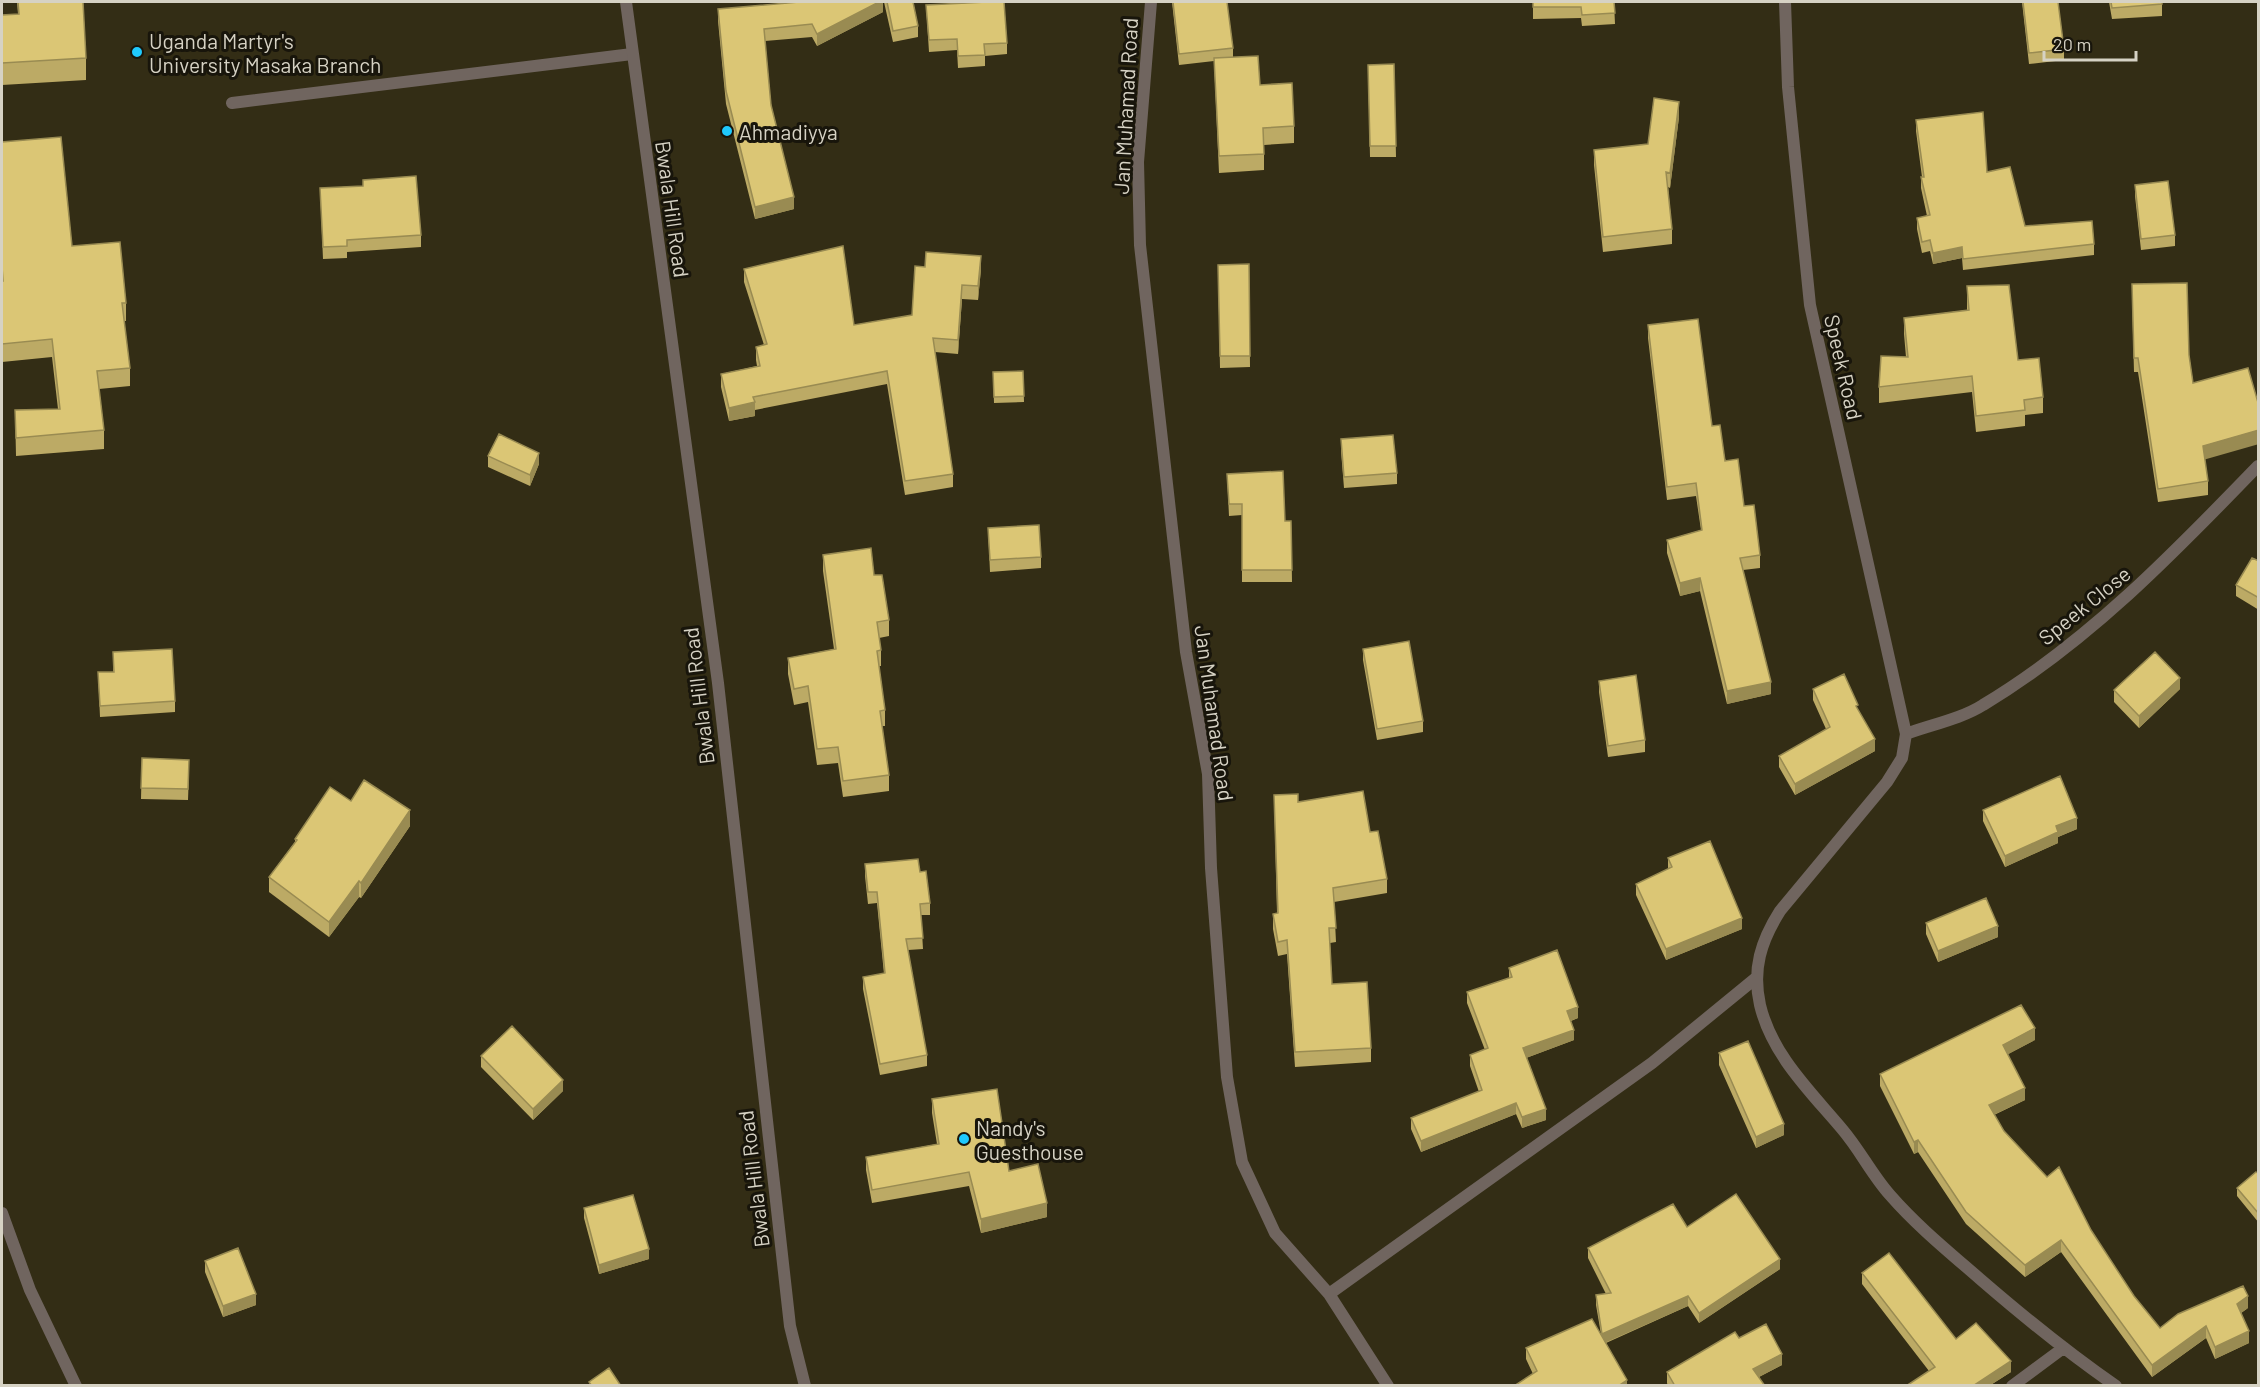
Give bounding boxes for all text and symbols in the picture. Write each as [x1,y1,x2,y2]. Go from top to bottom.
street label: Jan Muhamad Road [1108,17,1142,195]
scale bar [2044,24,2136,62]
place label: Uganda Martyr's University Masaka Branch [149,28,381,77]
text: 20 m [2053,33,2091,55]
marker: Uganda Martyr's University Masaka Branch [130,45,144,59]
place label: Ahmadiyya [739,119,838,144]
marker: Ahmadiyya [720,124,734,138]
street label: Bwala Hill Road [651,139,695,279]
street label: Speek Road [1820,312,1868,422]
street label: Speek Close [2033,560,2135,650]
street label: Jan Muhamad Road [1190,624,1240,802]
street label: Bwala Hill Road [677,626,719,766]
street label: Bwala Hill Road [732,1109,774,1249]
place label: Nandy's Guesthouse [976,1115,1084,1164]
marker: Nandy's Guesthouse [957,1132,971,1146]

